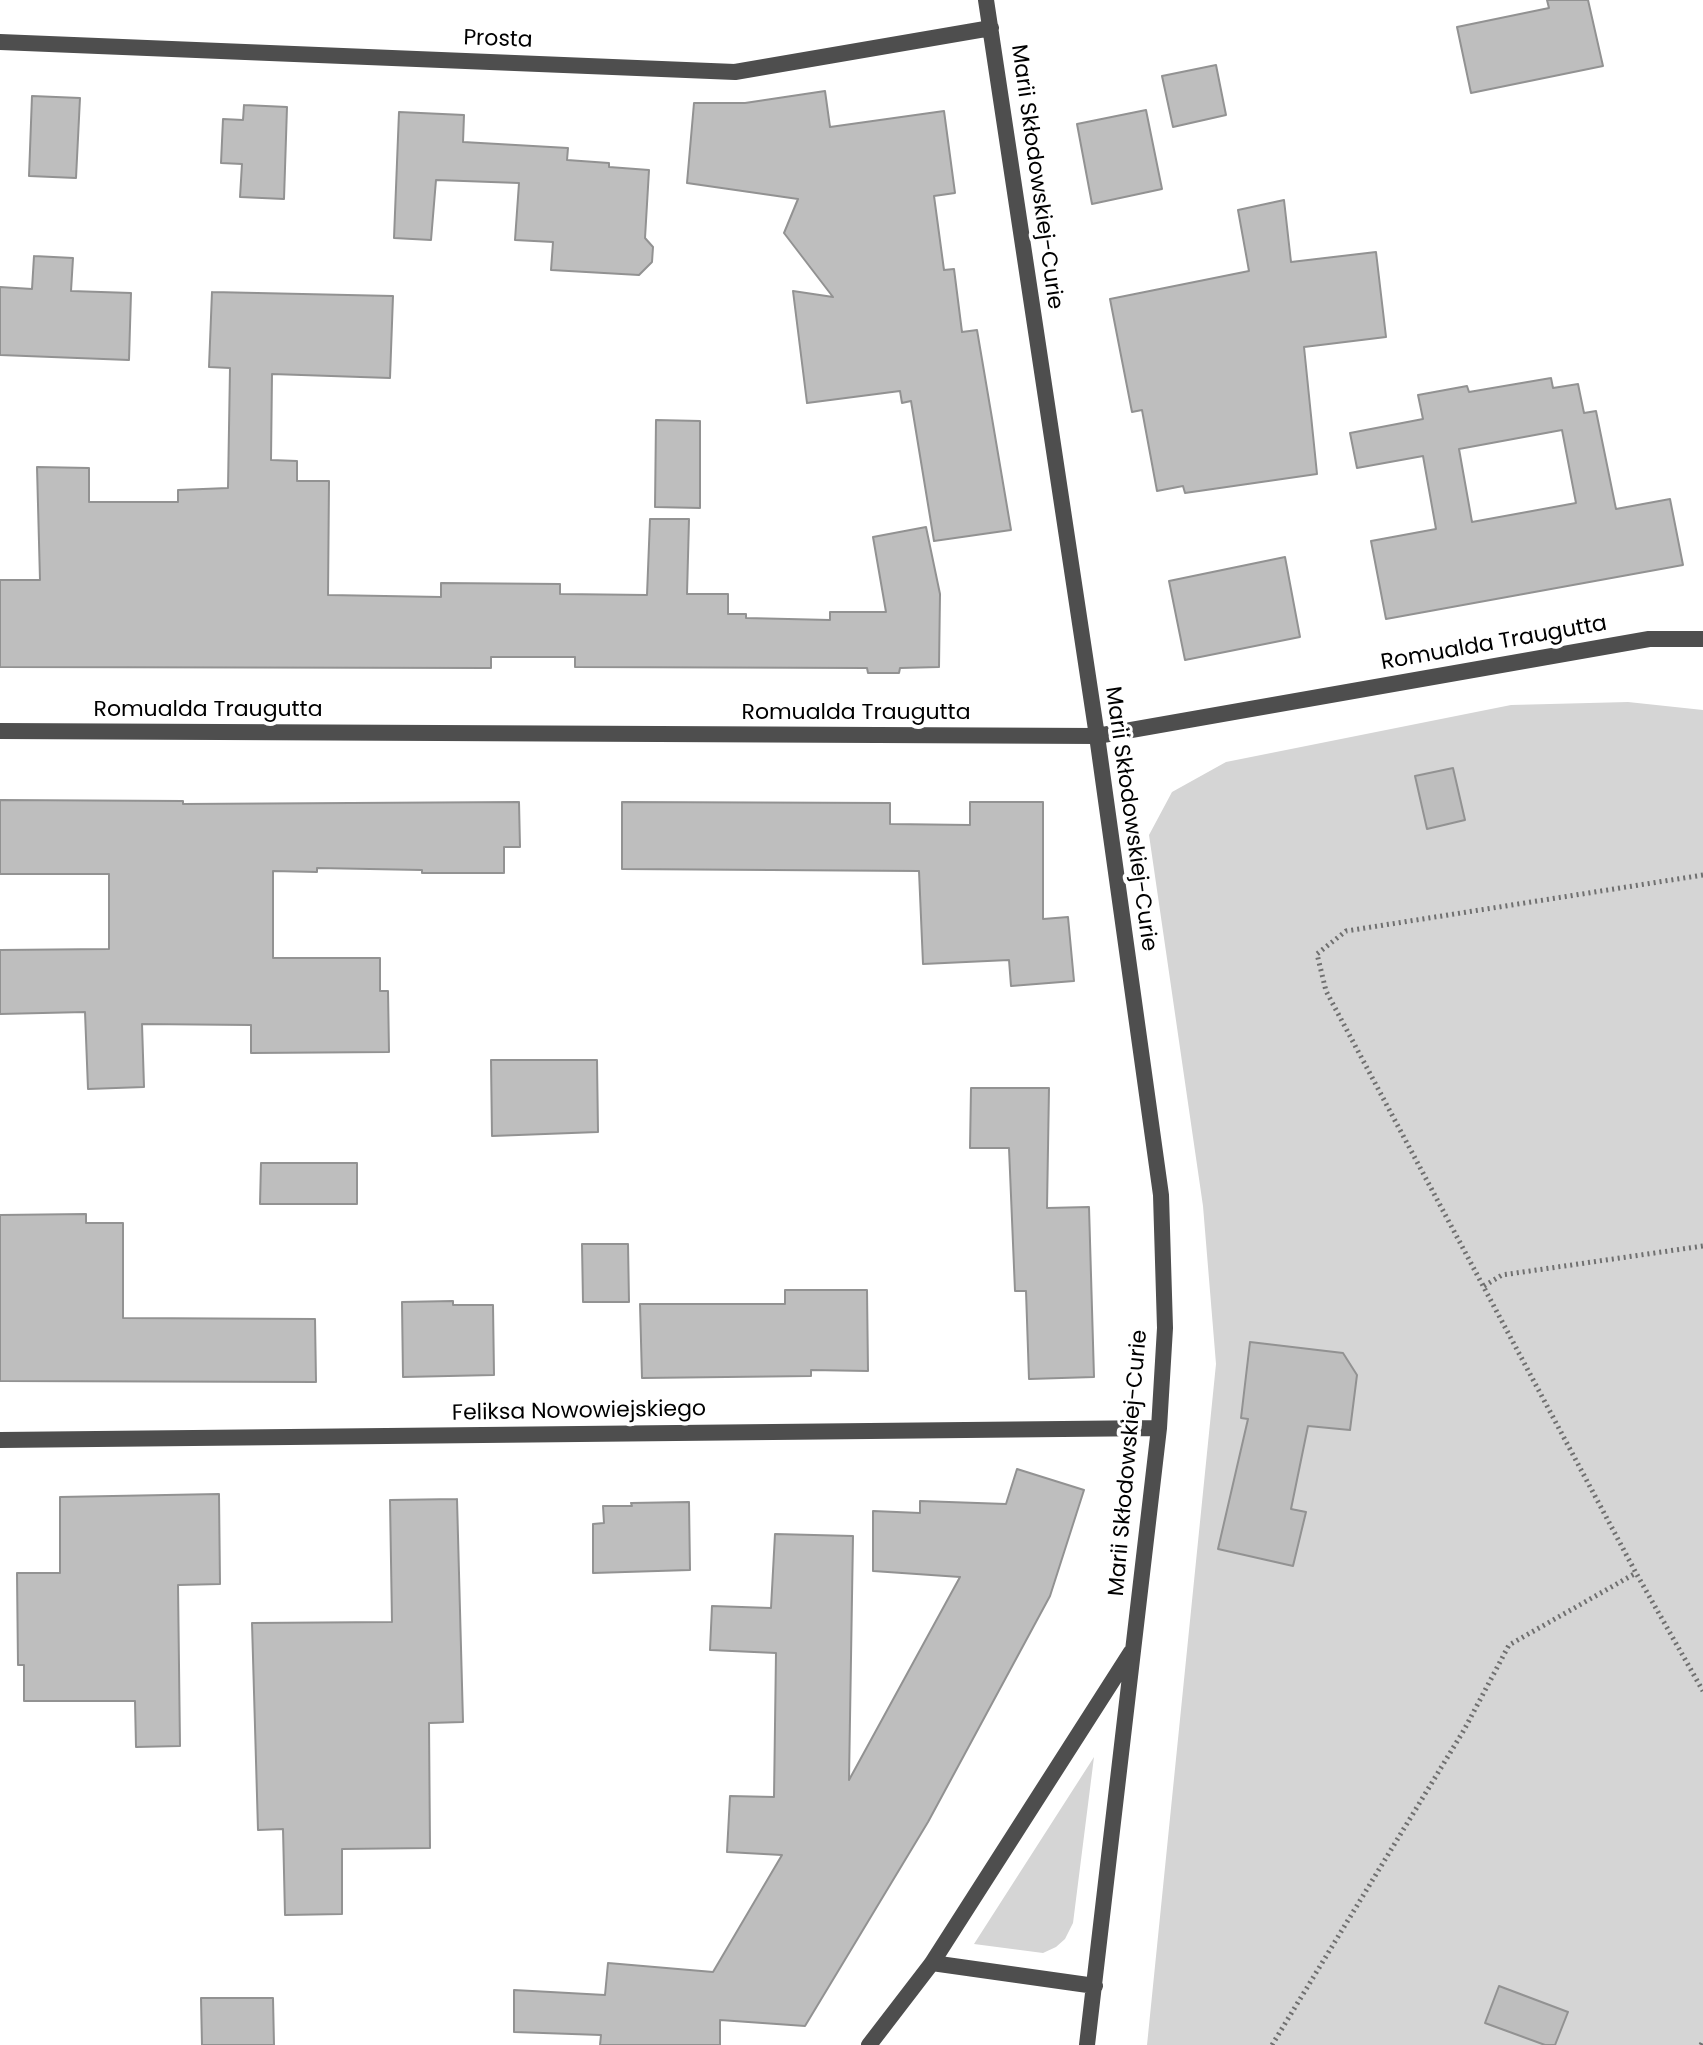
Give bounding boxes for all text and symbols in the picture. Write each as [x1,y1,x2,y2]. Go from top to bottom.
street label: Prosta [463,26,533,54]
street label: Marii Skłodowskiej-Curie [1004,43,1068,311]
street label: Romualda Traugutta [1379,611,1609,677]
street label: Marii Skłodowskiej-Curie [1098,685,1162,953]
street label: Romualda Traugutta [94,697,322,723]
street label: Romualda Traugutta [742,700,970,726]
street label: Marii Skłodowskiej-Curie [1104,1329,1154,1597]
street label: Feliksa Nowowiejskiego [452,1397,706,1427]

